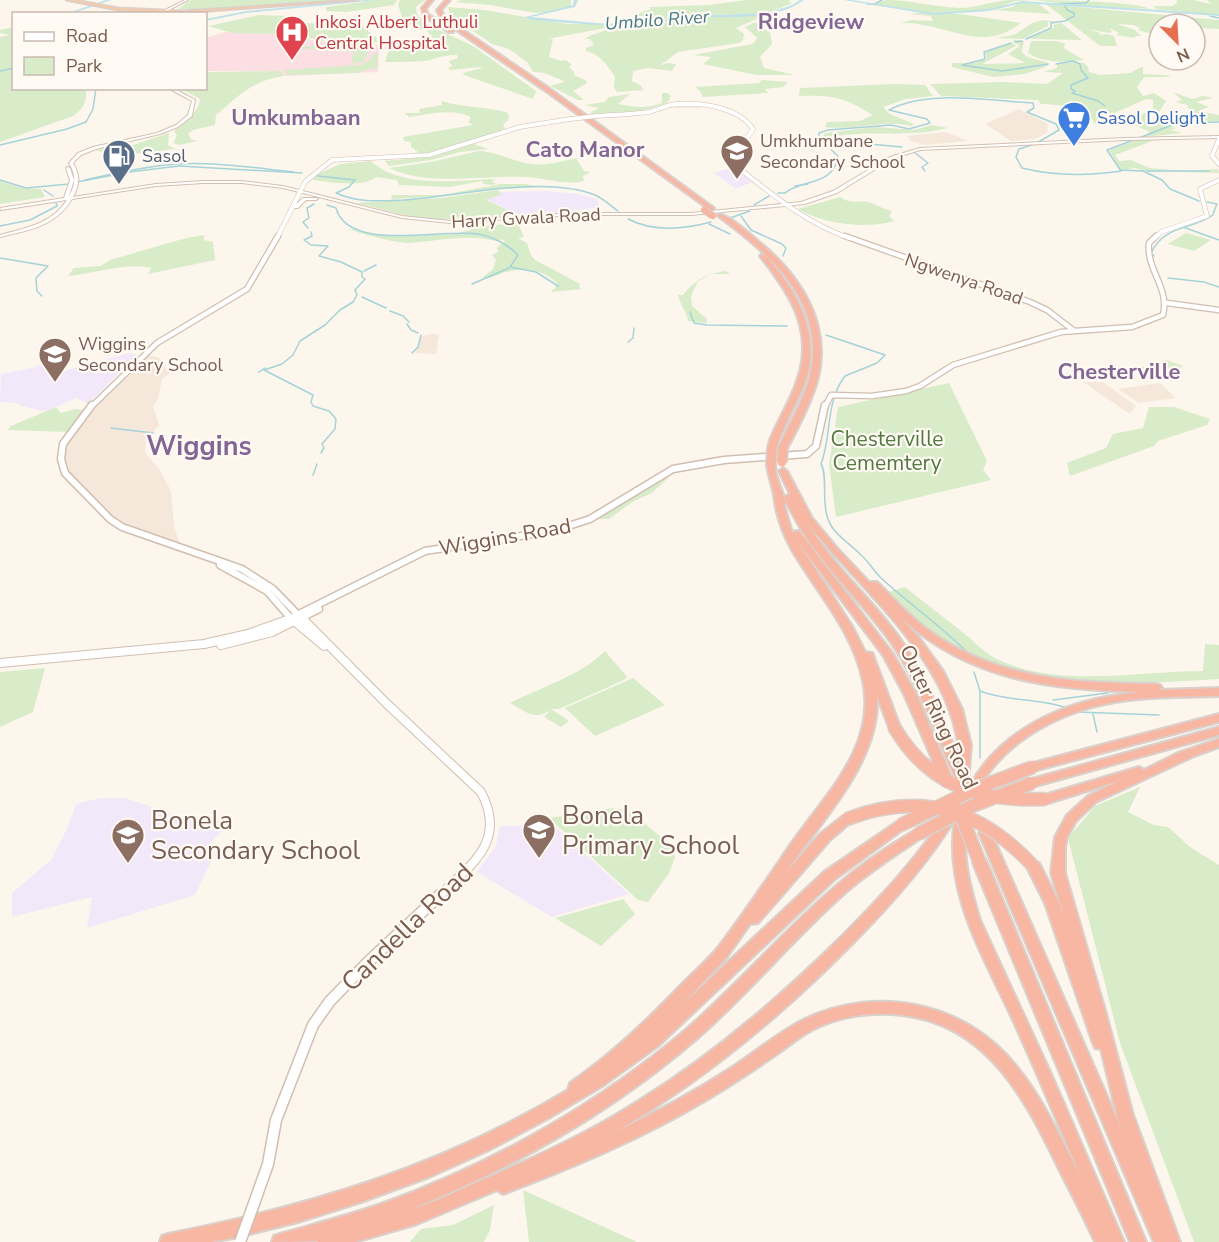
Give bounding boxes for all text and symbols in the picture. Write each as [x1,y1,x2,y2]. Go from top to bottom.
water label: Umbilo River [604,4,710,36]
district label: Ridgeview [758,7,865,37]
place label: Inkosi Albert Luthuli Central Hospital [315,10,478,55]
legend [12,12,207,90]
north arrow [1147,12,1207,72]
hospital icon: Inkosi Albert Luthuli Central Hospital [274,14,310,61]
text: Road [66,24,108,48]
text: N [1173,42,1193,67]
text: Park [66,54,103,78]
supermarket icon: Sasol Delight [1056,100,1092,147]
district label: Umkumbaan [231,103,361,133]
place label: Sasol Delight [1097,106,1206,130]
place label: Umkhumbane Secondary School [760,129,906,174]
school or university icon: Umkhumbane Secondary School [719,133,755,180]
district label: Cato Manor [526,135,645,165]
fuel station icon: Sasol [101,138,137,185]
place label: Sasol [142,144,187,168]
street label: Harry Gwala Road [451,202,601,234]
street label: Ngwenya Road [902,248,1026,310]
place label: Wiggins Secondary School [78,332,224,377]
school or university icon: Wiggins Secondary School [37,336,73,383]
district label: Chesterville [1058,357,1181,387]
park label: Chesterville Cememtery [831,425,943,477]
district label: Wiggins [146,428,252,465]
street label: Wiggins Road [437,512,573,562]
street label: Outer Ring Road [893,640,985,794]
place label: Bonela Primary School [562,798,739,863]
place label: Bonela Secondary School [151,803,361,868]
school or university icon: Bonela Primary School [521,812,557,859]
school or university icon: Bonela Secondary School [110,817,146,864]
street label: Candella Road [334,855,481,999]

